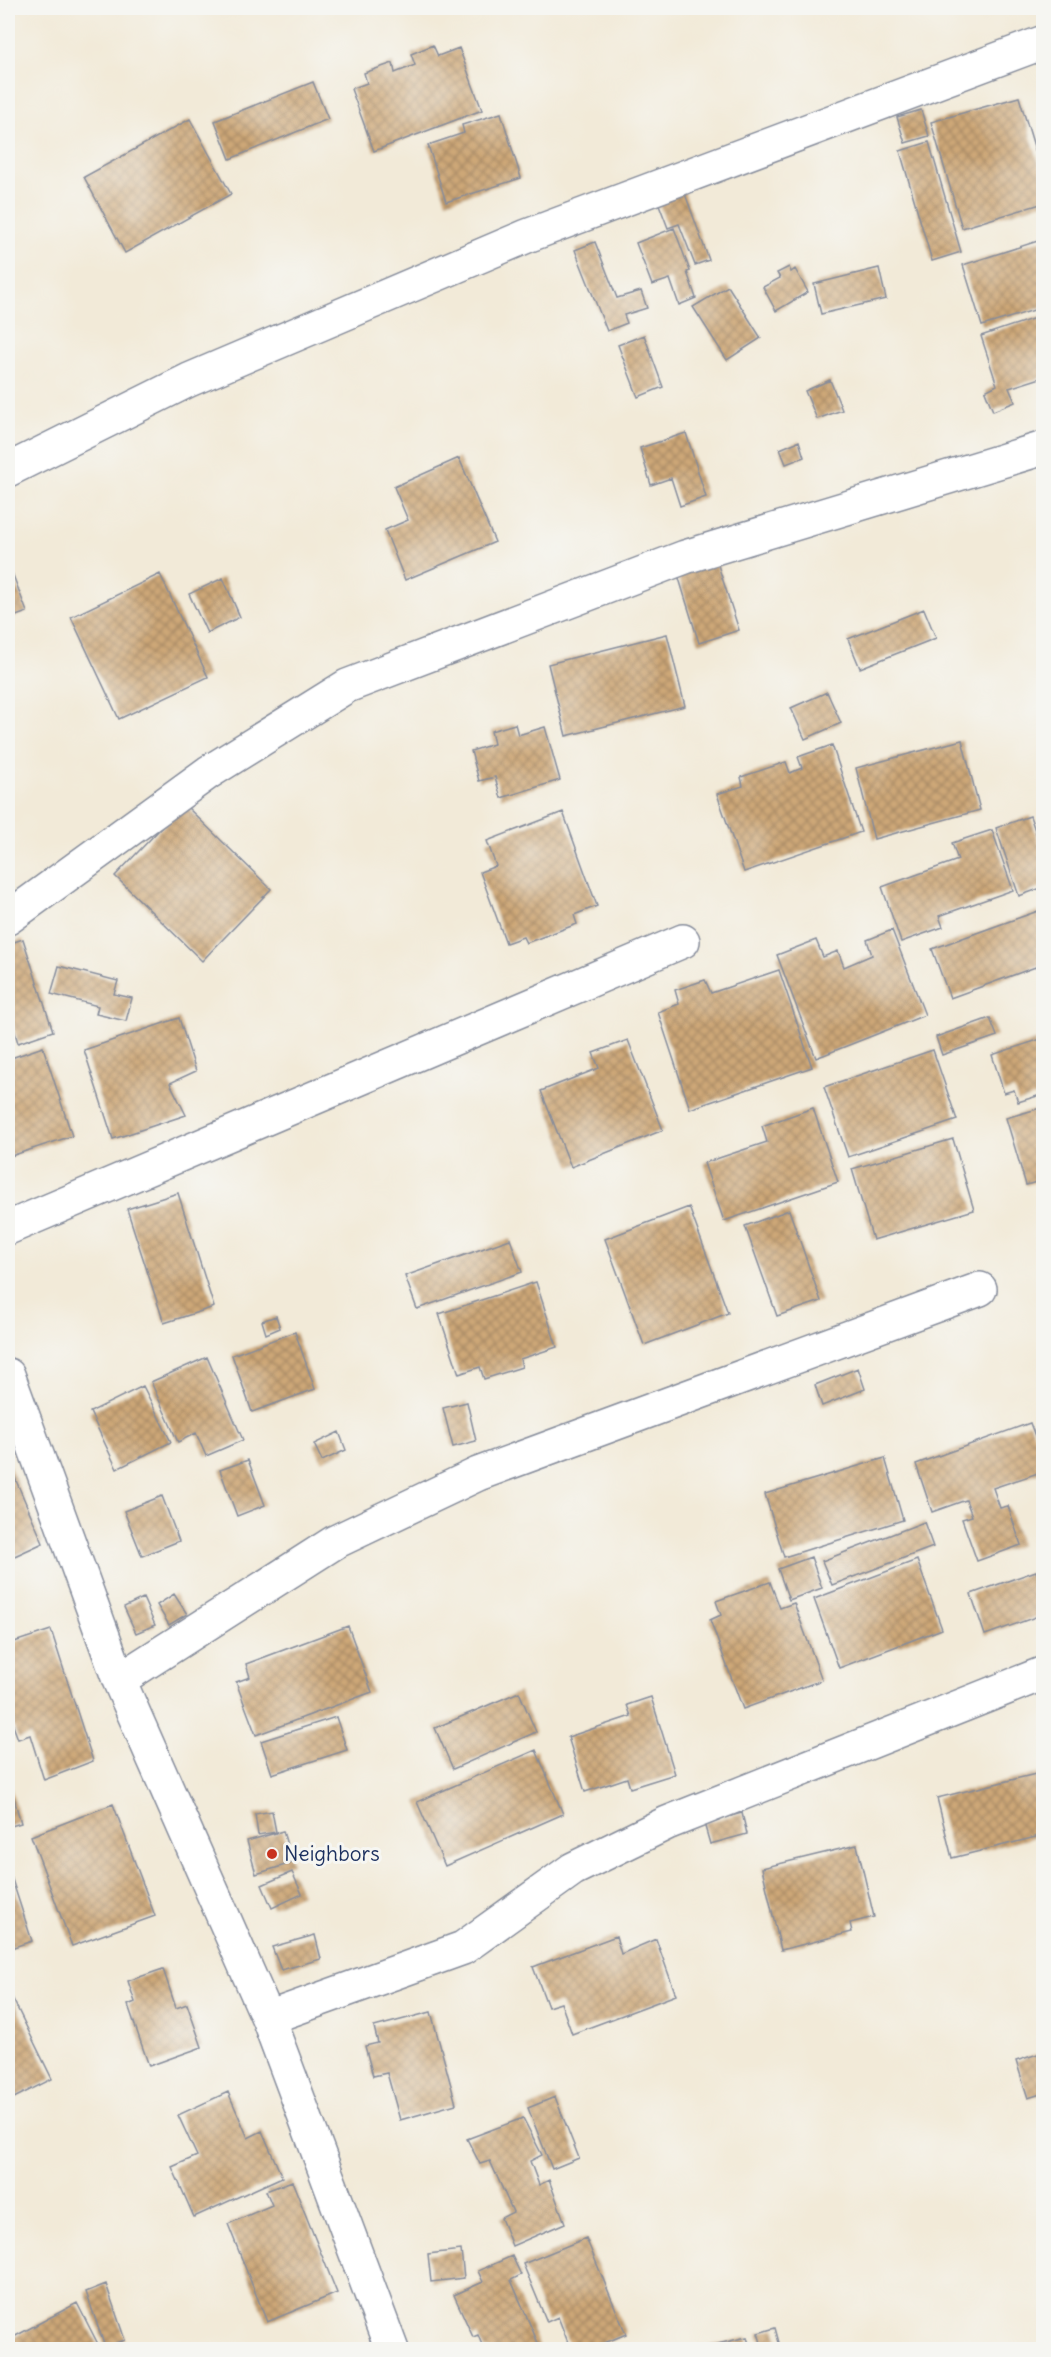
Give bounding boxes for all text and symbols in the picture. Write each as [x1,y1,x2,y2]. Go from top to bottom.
place label: Neighbors [284,1840,380,1867]
marker: Neighbors [265,1847,279,1861]

